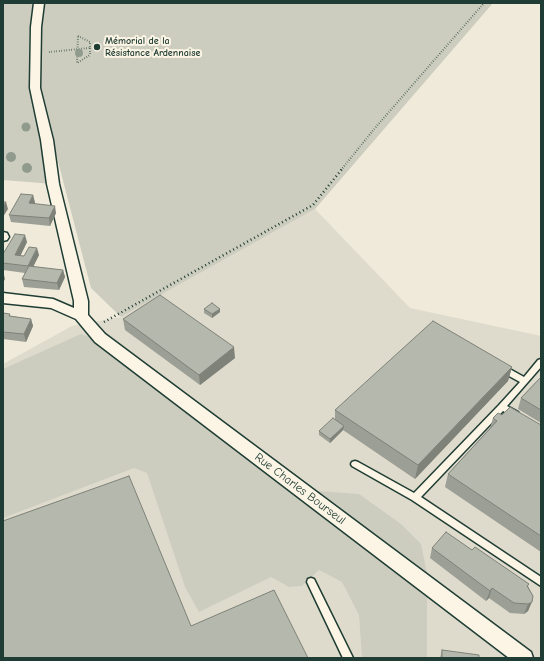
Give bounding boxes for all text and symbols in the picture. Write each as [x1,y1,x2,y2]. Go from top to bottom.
place label: Mémorial de la Résistance Ardennaise [105,35,200,58]
marker: Mémorial de la Résistance Ardennaise [92,42,102,52]
street label: Rue Charles Bourseul [252,450,348,528]

